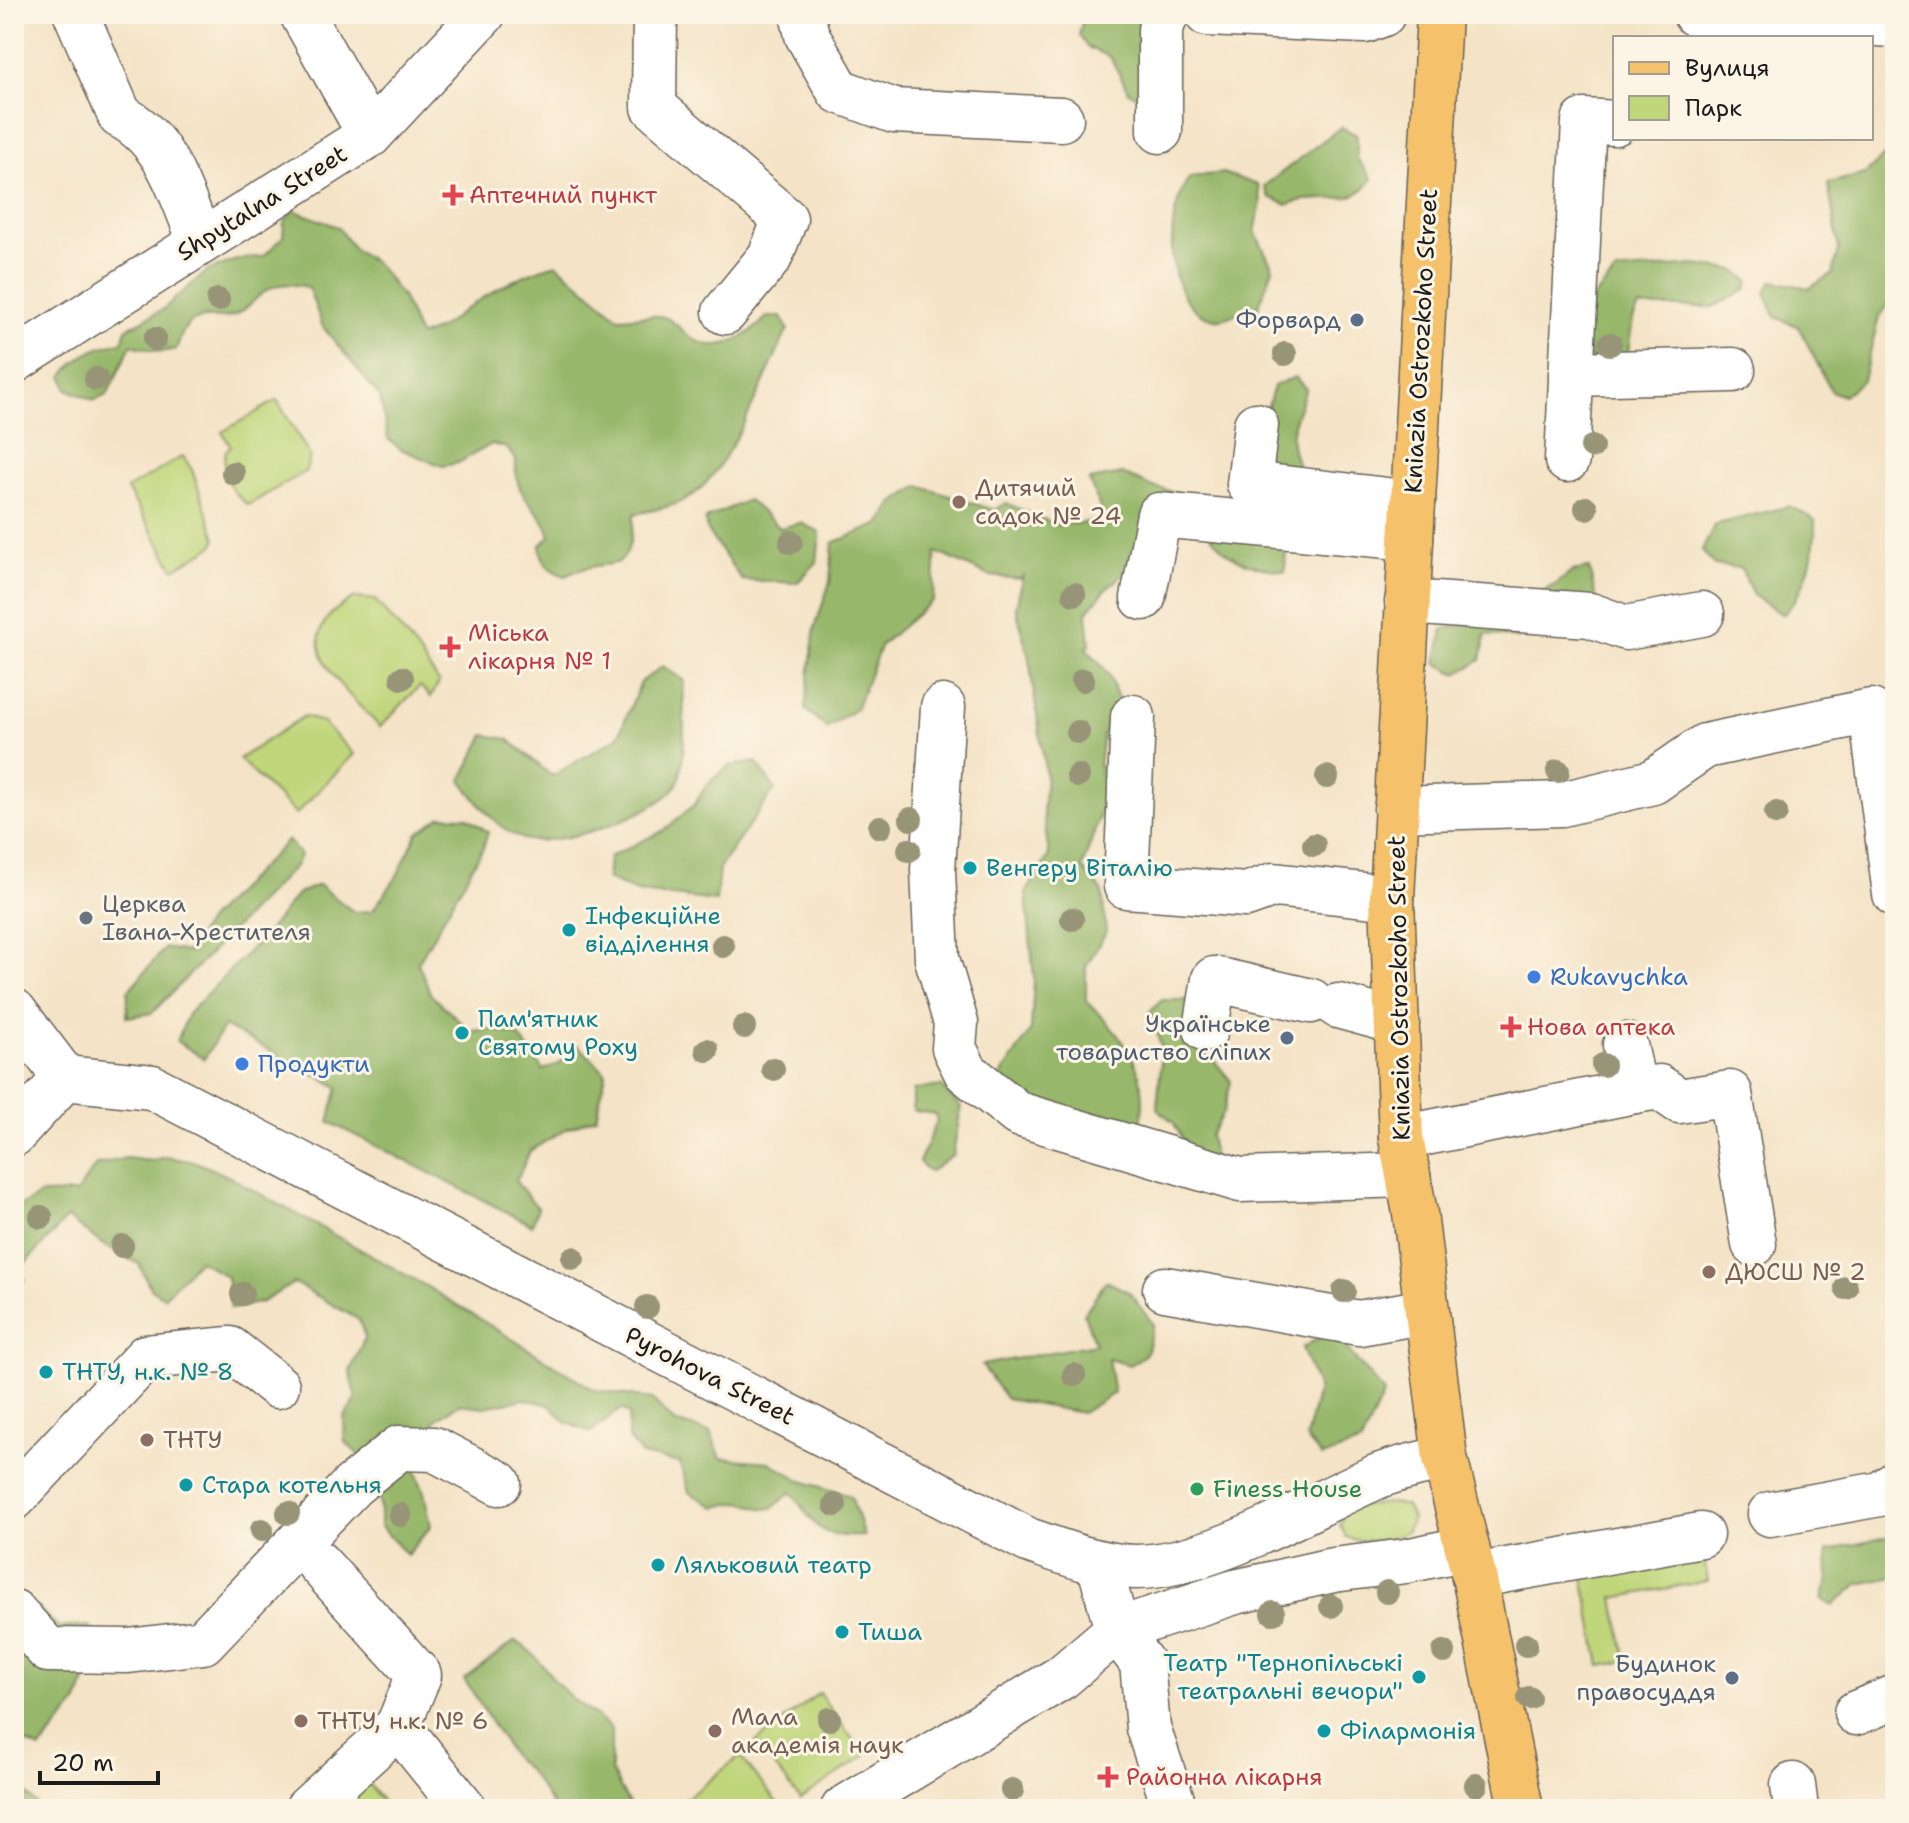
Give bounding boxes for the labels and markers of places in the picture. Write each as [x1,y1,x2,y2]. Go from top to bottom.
place label: Аптечний пункт [469,179,658,211]
marker: Аптечний пункт [444,186,462,204]
place label: Форвард [1236,304,1341,336]
marker: Форвард [1348,311,1366,329]
place label: Дитячий садок № 24 [975,472,1121,532]
marker: Дитячий садок № 24 [950,493,968,511]
place label: Міська лікарня № 1 [468,617,611,677]
marker: Міська лікарня № 1 [439,636,461,658]
place label: Венгеру Віталію [986,852,1173,884]
marker: Венгеру Віталію [961,859,979,877]
place label: Церква Івана-Хрестителя [102,888,311,948]
place label: Інфекційне відділення [585,900,721,960]
marker: Церква Івана-Хрестителя [77,909,95,927]
marker: Інфекційне відділення [560,921,578,939]
place label: Rukavychka [1550,961,1688,993]
marker: Rukavychka [1525,968,1543,986]
place label: Пам'ятник Святому Роху [478,1003,638,1063]
place label: Українське товариство сліпих [1056,1008,1271,1068]
place label: Нова аптека [1527,1011,1675,1043]
marker: Нова аптека [1502,1018,1520,1036]
marker: Пам'ятник Святому Роху [453,1024,471,1042]
marker: Українське товариство сліпих [1278,1029,1296,1047]
place label: Продукти [258,1048,370,1080]
marker: Продукти [233,1055,251,1073]
place label: ДЮСШ № 2 [1725,1256,1866,1288]
marker: ДЮСШ № 2 [1700,1263,1718,1281]
place label: ТНТУ, н.к. № 8 [62,1356,234,1388]
marker: ТНТУ, н.к. № 8 [37,1363,55,1381]
place label: ТНТУ [163,1424,223,1456]
marker: ТНТУ [138,1431,156,1449]
place label: Стара котельня [202,1469,382,1501]
place label: Finess House [1213,1473,1362,1505]
marker: Стара котельня [177,1476,195,1494]
marker: Finess House [1188,1480,1206,1498]
place label: Ляльковий театр [674,1549,872,1581]
marker: Ляльковий театр [649,1556,667,1574]
place label: Тиша [858,1616,922,1648]
marker: Тиша [833,1623,851,1641]
place label: Театр "Тернопільські театральні вечори" [1163,1647,1403,1707]
place label: Будинок правосуддя [1577,1648,1716,1708]
marker: Театр "Тернопільські театральні вечори" [1410,1668,1428,1686]
marker: Будинок правосуддя [1723,1669,1741,1687]
place label: Мала академія наук [731,1701,904,1761]
place label: ТНТУ, н.к. № 6 [317,1705,489,1737]
marker: ТНТУ, н.к. № 6 [292,1712,310,1730]
place label: Філармонія [1340,1715,1476,1747]
marker: Мала академія наук [706,1722,724,1740]
marker: Філармонія [1315,1722,1333,1740]
place label: Районна лікарня [1126,1761,1323,1793]
marker: Районна лікарня [1097,1766,1119,1788]

